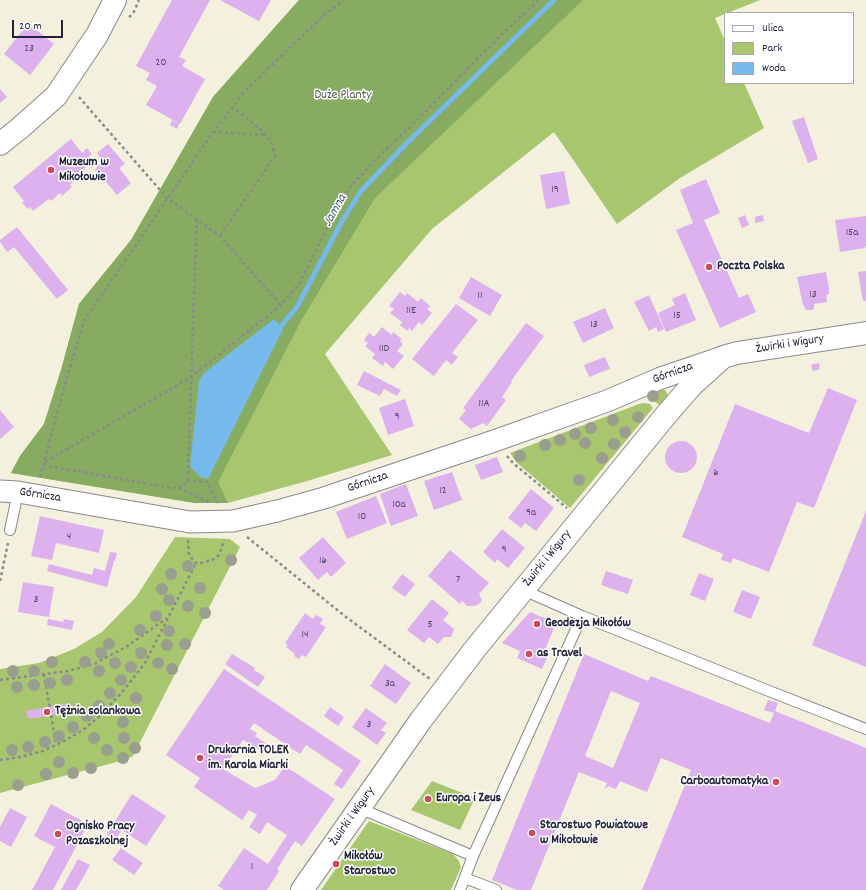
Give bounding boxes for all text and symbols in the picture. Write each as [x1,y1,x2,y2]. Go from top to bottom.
scale bar [14,12,65,38]
legend [724,12,854,84]
text: 20 m [19,18,42,35]
text: Ulica [762,20,783,37]
text: Park [762,40,782,57]
house number: 23 [24,42,34,56]
house number: 20 [156,56,166,70]
text: Woda [762,60,785,77]
park label: Duże Planty [314,88,372,104]
place label: Muzeum w Mikołowie [59,155,109,186]
marker: Muzeum w Mikołowie [46,165,56,175]
house number: 19 [551,183,559,197]
water label: Jamna [320,192,352,230]
house number: 15a [846,226,858,240]
place label: Poczta Polska [717,259,784,275]
marker: Poczta Polska [704,262,714,272]
house number: 13 [809,288,817,302]
house number: 11 [478,289,482,303]
house number: 11E [406,304,416,318]
house number: 15 [673,309,681,323]
house number: 13 [590,318,598,332]
street label: Żwirki i Wigury [755,332,825,358]
house number: 11D [379,342,389,356]
street label: Górnicza [651,360,695,388]
house number: 11A [479,397,489,411]
house number: 9 [394,410,400,424]
house number: 6 [713,466,719,480]
street label: Górnicza [346,469,390,497]
house number: 12 [439,484,447,498]
street label: Górnicza [18,485,62,507]
house number: 10a [392,498,406,512]
house number: 9a [526,506,536,520]
house number: 10 [358,510,366,524]
street label: Żwirki i Wigury [520,527,576,591]
house number: 4 [67,530,71,544]
house number: 9 [501,543,507,557]
house number: 16 [319,554,327,568]
house number: 7 [456,573,460,587]
house number: 3 [34,593,38,607]
place label: Geodezja Mikołów [545,616,631,632]
house number: 5 [427,618,433,632]
marker: Geodezja Mikołów [532,619,542,629]
house number: 14 [302,628,308,642]
place label: as Travel [537,646,582,662]
marker: as Travel [524,649,534,659]
house number: 3a [385,677,395,691]
place label: Tężnia solankowa [55,704,140,720]
marker: Tężnia solankowa [42,707,52,717]
house number: 3 [367,718,371,732]
place label: Drukarnia TOLEK im. Karola Miarki [208,743,289,774]
marker: Drukarnia TOLEK im. Karola Miarki [195,753,205,763]
place label: Carboautomatyka [680,774,768,790]
marker: Carboautomatyka [771,777,781,787]
street label: Żwirki i Wigury [327,784,379,850]
place label: Europa i Zeus [436,791,501,807]
marker: Europa i Zeus [423,794,433,804]
place label: Starostwo Powiatowe w Mikołowie [540,818,648,849]
place label: Ognisko Pracy Pozaszkolnej [66,819,134,850]
marker: Starostwo Powiatowe w Mikołowie [527,828,537,838]
marker: Ognisko Pracy Pozaszkolnej [53,829,63,839]
place label: Mikołów Starostwo [344,849,396,880]
marker: Mikołów Starostwo [331,859,341,869]
house number: 1 [251,860,253,874]

